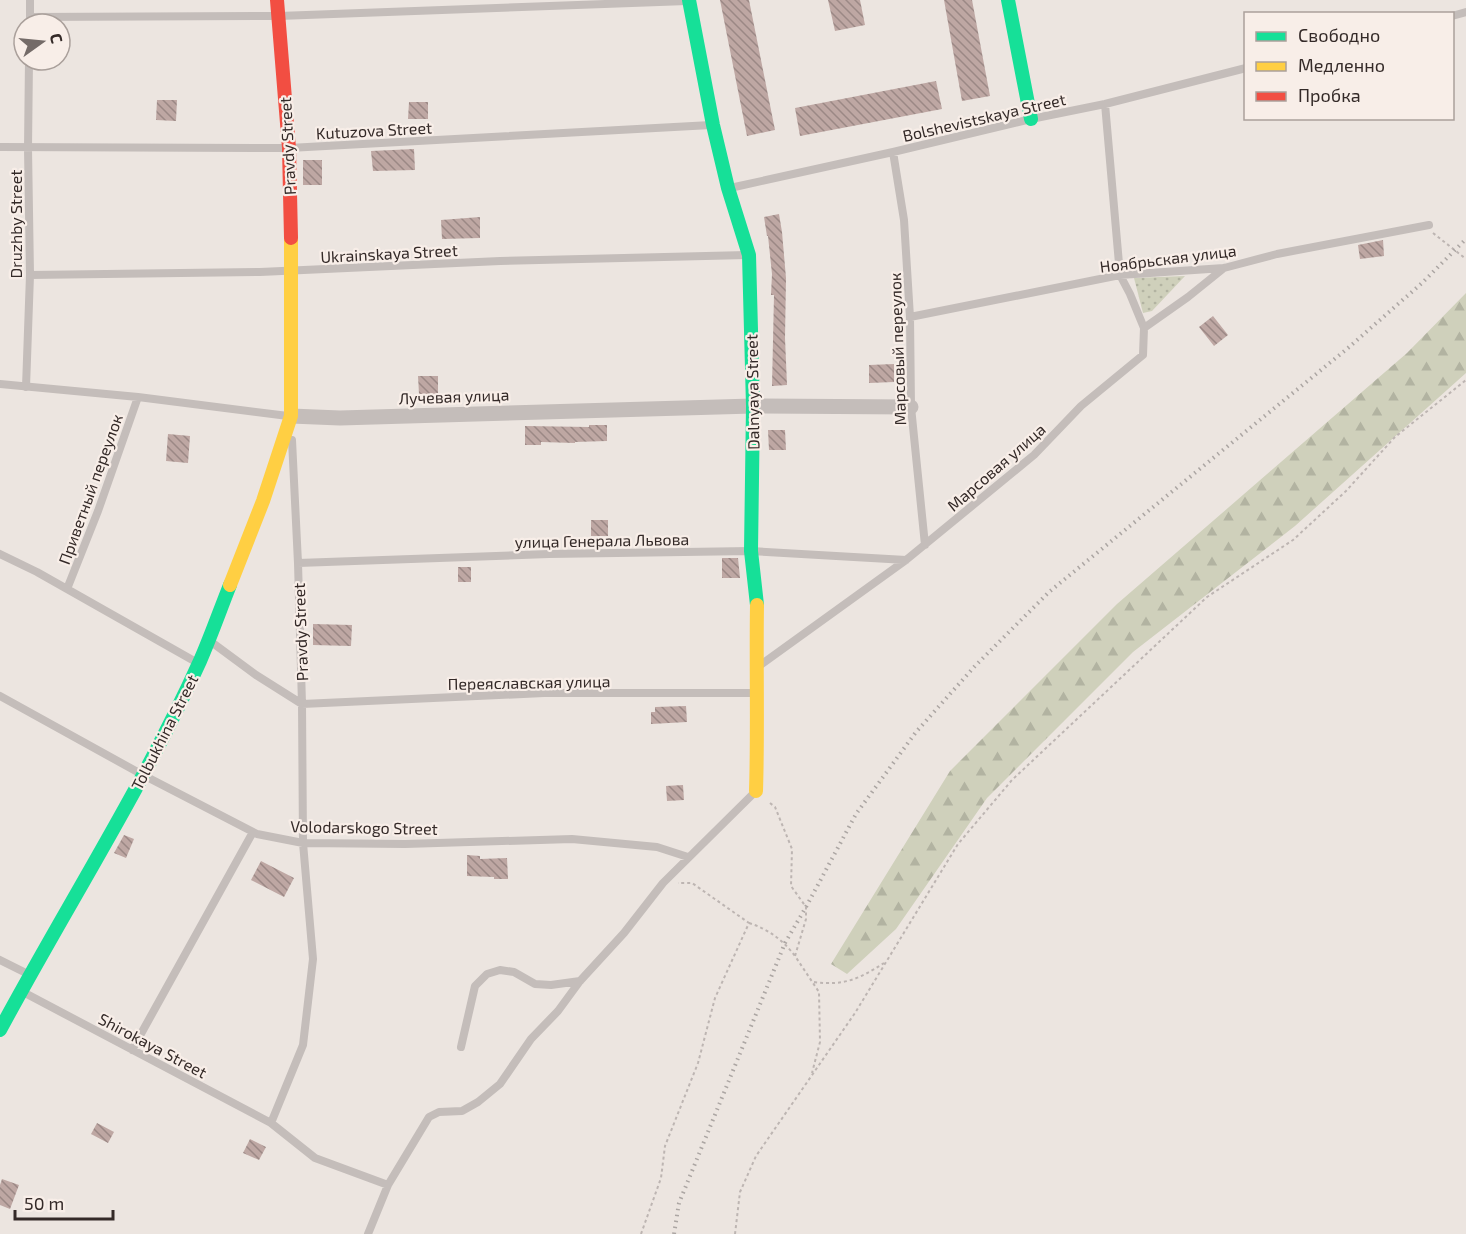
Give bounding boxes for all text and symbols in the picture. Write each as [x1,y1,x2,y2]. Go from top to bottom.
north arrow [12,12,72,72]
legend [1244,12,1454,120]
text: Свободно [1298,24,1380,46]
text: С [47,31,67,45]
text: Медленно [1298,54,1385,76]
text: Пробка [1298,84,1361,106]
street label: Bolshevistskaya Street [901,89,1067,145]
street label: Pravdy Street [275,96,299,196]
street label: Kutuzova Street [316,117,432,143]
street label: Druzhby Street [6,170,25,278]
street label: Ukrainskaya Street [320,240,458,266]
street label: Ноябрьская улица [1099,240,1238,277]
street label: Марсовый переулок [885,272,910,426]
street label: Dalnyaya Street [741,334,763,450]
street label: Лучевая улица [398,385,510,408]
street label: Приветный переулок [54,411,127,567]
street label: Марсовая улица [943,419,1050,516]
street label: улица Генерала Львова [515,529,689,552]
street label: Pravdy Street [289,583,311,681]
street label: Tolbukhina Street [127,671,201,793]
street label: Переяславская улица [447,671,611,694]
street label: Volodarskogo Street [290,816,438,838]
street label: Shirokaya Street [96,1009,210,1081]
scale bar [15,1183,112,1221]
text: 50 m [24,1192,64,1214]

